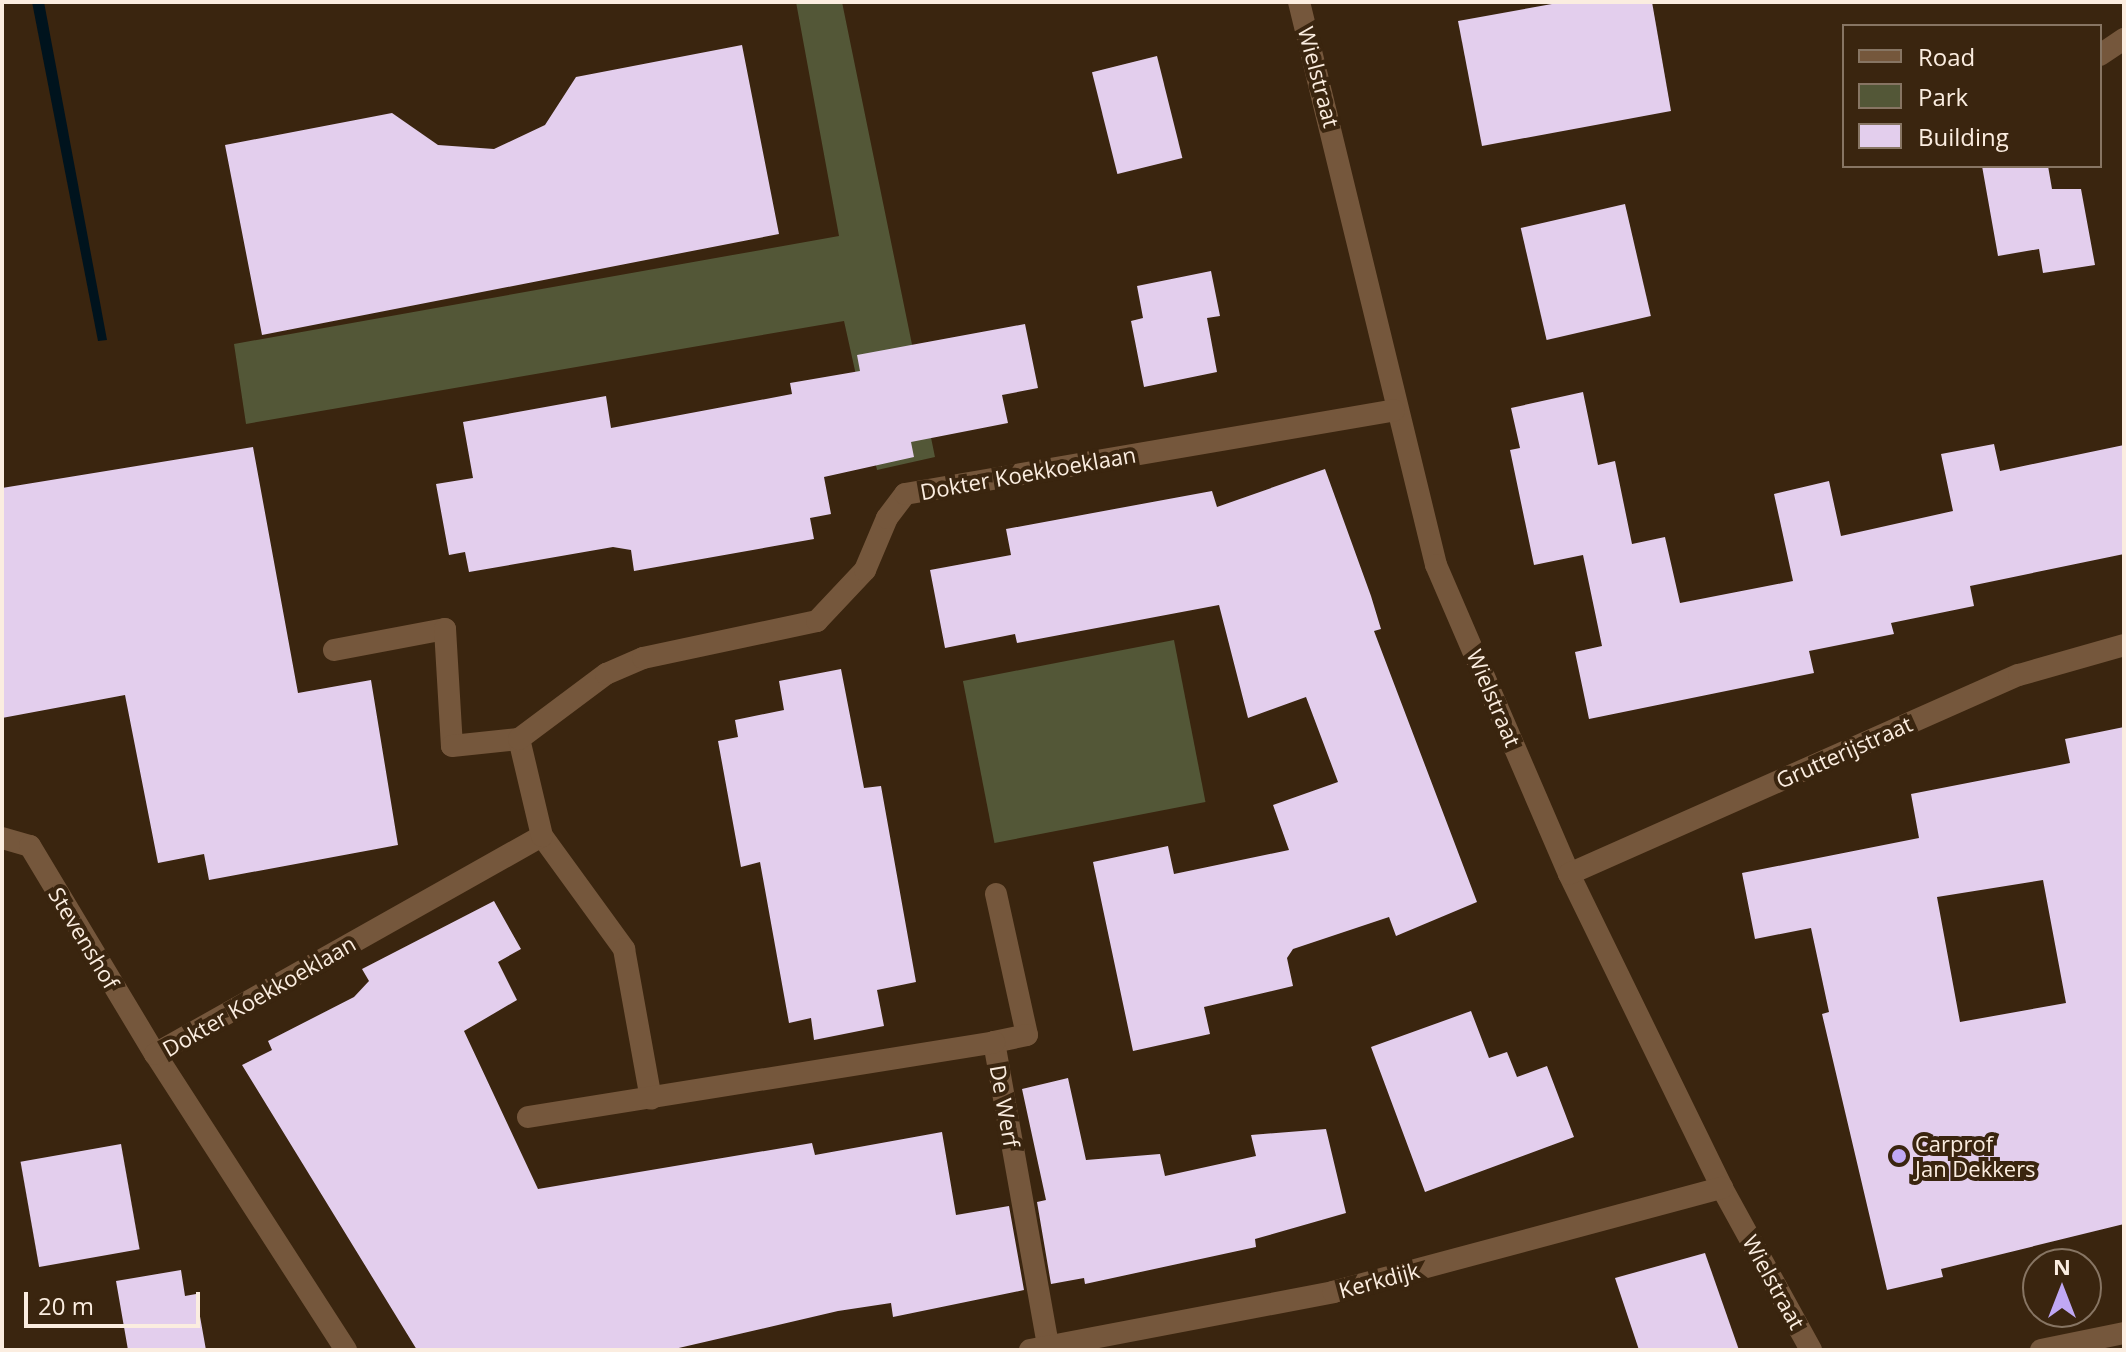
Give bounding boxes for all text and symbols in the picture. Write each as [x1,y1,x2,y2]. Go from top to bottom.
street label: Wielstraat [1293,24,1345,130]
legend [1842,24,2102,168]
text: Road [1918,40,1975,73]
text: Park [1918,80,1968,113]
text: Building [1918,120,2009,153]
street label: Dokter Koekkoeklaan [918,441,1138,505]
street label: Wielstraat [1462,645,1526,751]
street label: Grutterijstraat [1772,710,1916,794]
street label: Stevenshof [43,882,125,994]
street label: Dokter Koekkoeklaan [158,930,360,1062]
street label: De Werf [985,1063,1025,1149]
place label: Carprof Jan Dekkers [1915,1130,2036,1182]
marker: Carprof Jan Dekkers [1890,1147,1908,1165]
street label: Wielstraat [1737,1230,1811,1334]
north arrow [2022,1248,2102,1328]
text: N [2053,1251,2071,1281]
street label: Kerkdijk [1336,1257,1422,1303]
scale bar [28,1276,204,1326]
text: 20 m [38,1289,94,1322]

